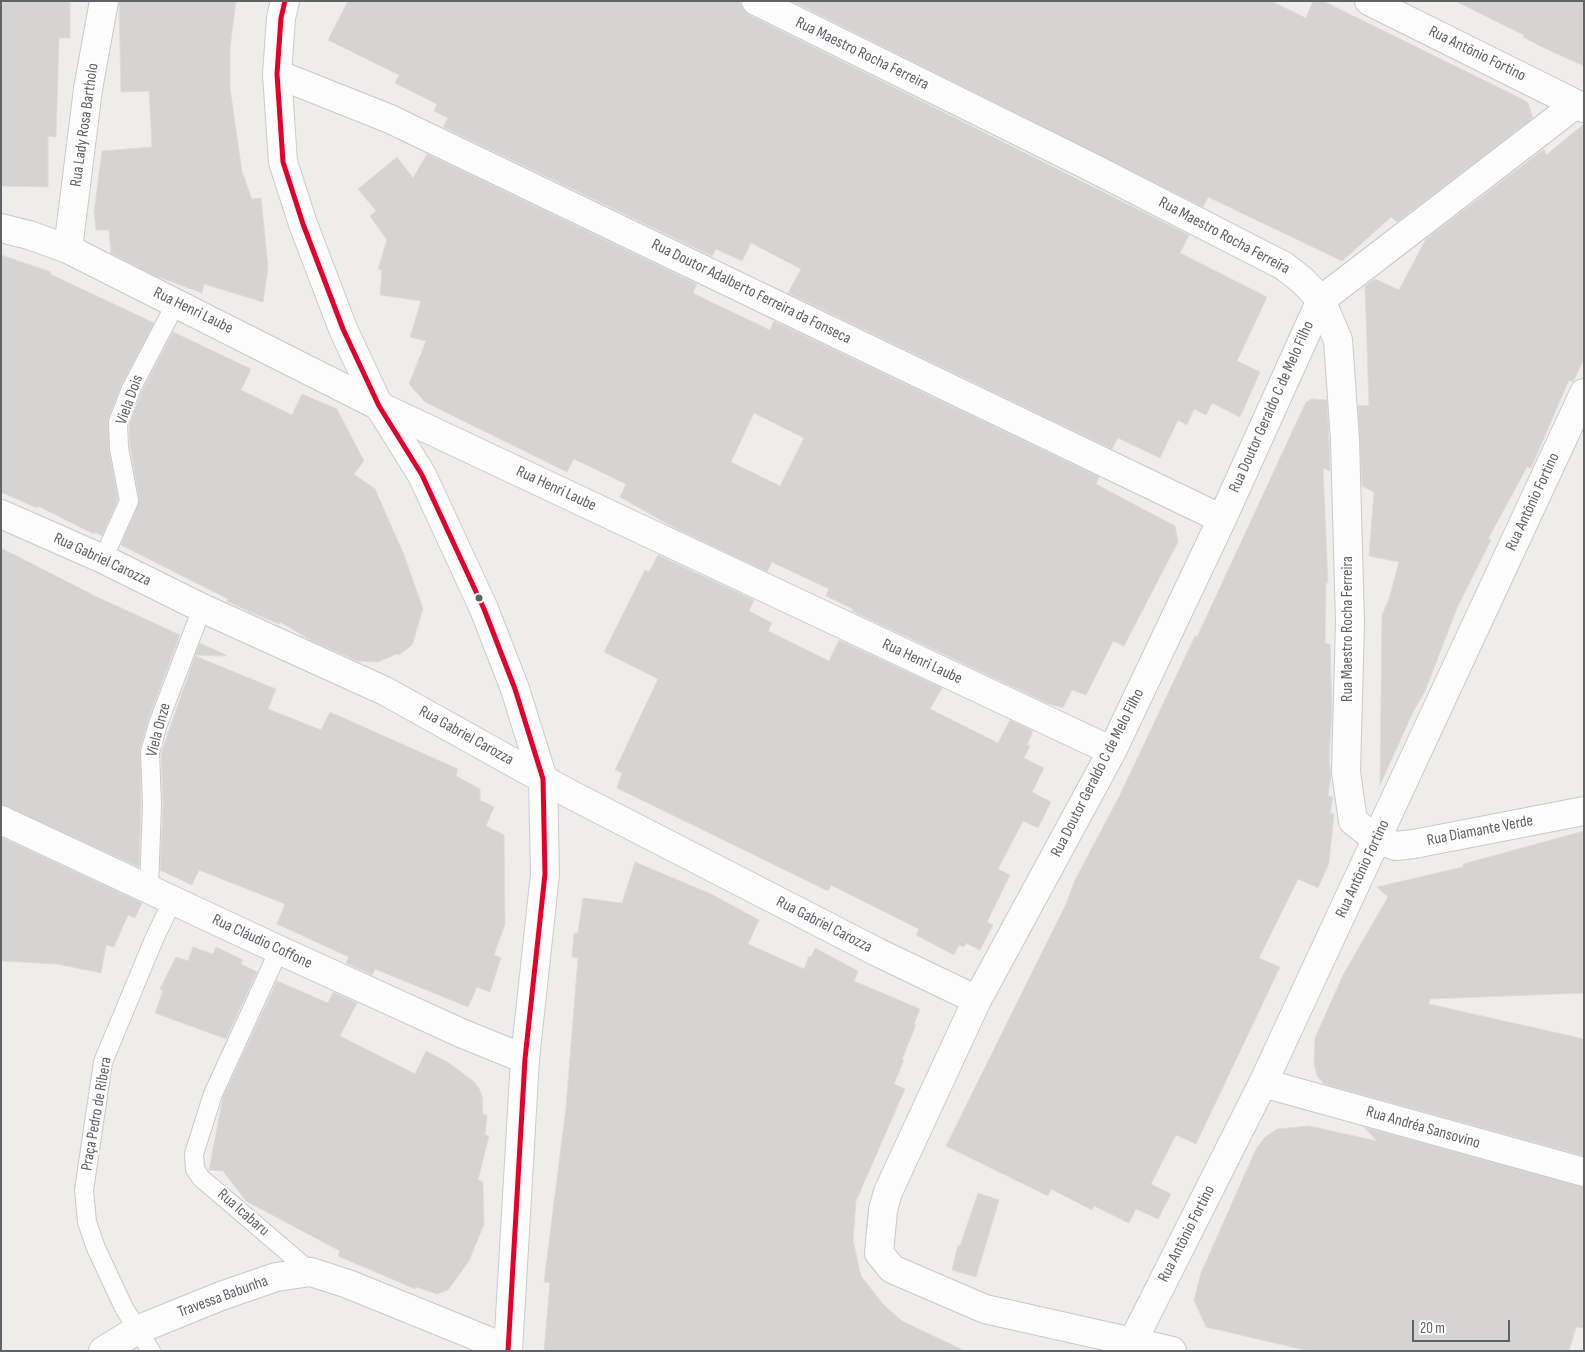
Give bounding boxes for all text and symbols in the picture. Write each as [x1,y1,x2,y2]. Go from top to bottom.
street label: Rua Maestro Rocha Ferreira [792,13,932,95]
street label: Rua Antônio Fortino [1425,22,1529,86]
street label: Rua Lady Rosa Bartholo [67,62,103,188]
street label: Rua Maestro Rocha Ferreira [1155,193,1293,279]
street label: Rua Doutor Adalberto Ferreira da Fonseca [648,235,854,349]
street label: Rua Henri Laube [150,283,236,339]
street label: Rua Doutor Geraldo C de Melo Filho [1225,318,1319,496]
street label: Viela Dois [112,373,148,427]
street label: Rua Antônio Fortino [1502,450,1564,554]
street label: Rua Henri Laube [513,462,599,516]
street label: Rua Gabriel Carozza [50,529,154,591]
street label: Rua Maestro Rocha Ferreira [1338,556,1358,702]
unlabelled marker [474,593,484,603]
street label: Rua Henri Laube [879,635,965,689]
street label: Rua Doutor Geraldo C de Melo Filho [1047,686,1149,860]
street label: Viela Onze [143,701,175,759]
street label: Rua Gabriel Carozza [415,702,517,770]
street label: Rua Diamante Verde [1425,811,1535,851]
street label: Rua Antônio Fortino [1332,817,1394,921]
street label: Rua Gabriel Carozza [773,893,875,957]
street label: Rua Cláudio Coffone [209,910,315,974]
street label: Praça Pedro de Ribera [78,1056,116,1172]
street label: Rua Andréa Sansovino [1364,1103,1482,1153]
street label: Rua Antônio Fortino [1154,1182,1220,1286]
street label: Rua Icabaru [213,1185,273,1241]
street label: Travessa Babunha [175,1272,271,1322]
scale bar [1415,1310,1512,1342]
text: 20 m [1420,1319,1445,1338]

